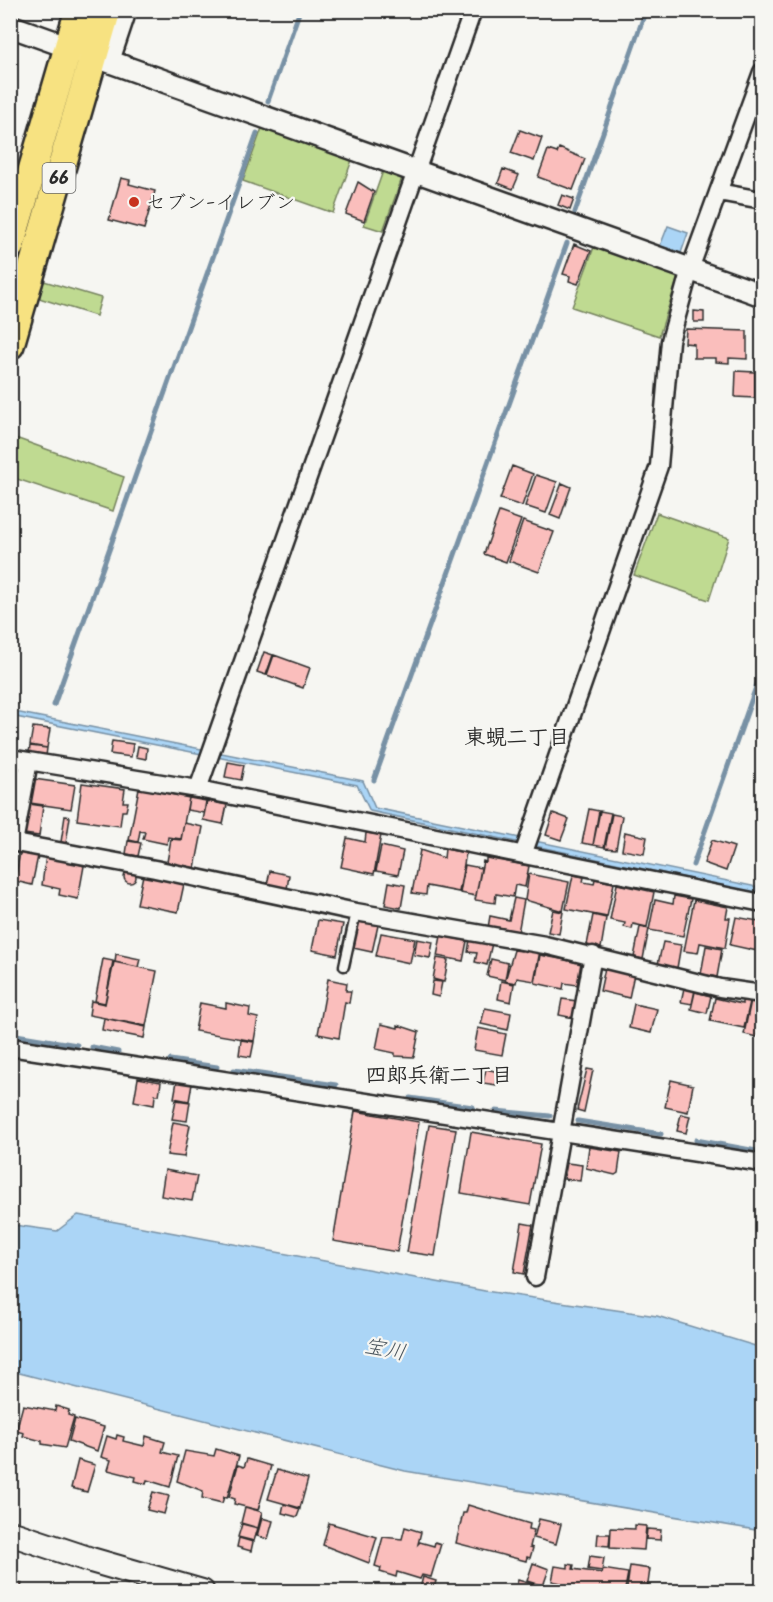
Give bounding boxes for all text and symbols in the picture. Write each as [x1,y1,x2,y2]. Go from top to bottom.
road number: 66 [42,163,76,193]
place label: セブン-イレブン [146,188,295,220]
marker: セブン-イレブン [127,195,141,209]
district label: 東蜆二丁目 [465,722,570,755]
district label: 四郎兵衛二丁目 [366,1060,513,1093]
water label: 宝川 [361,1330,408,1371]

